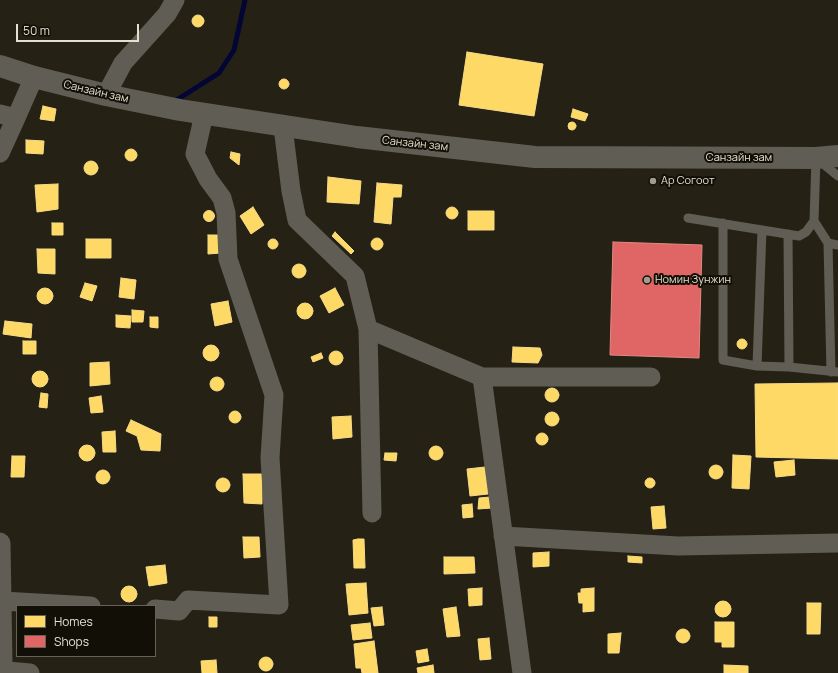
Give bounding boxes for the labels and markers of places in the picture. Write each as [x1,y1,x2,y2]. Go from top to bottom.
place label: Ар Согоот [661,174,715,188]
marker: Ар Согоот [648,176,658,186]
place label: Номин Зунжин [655,273,731,287]
marker: Номин Зунжин [642,275,652,285]

